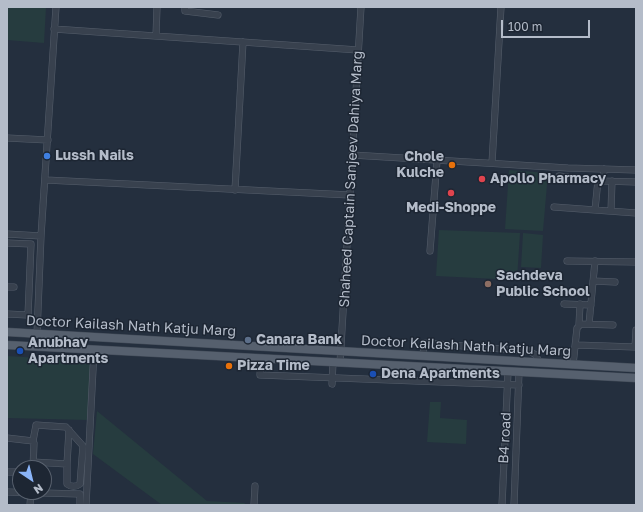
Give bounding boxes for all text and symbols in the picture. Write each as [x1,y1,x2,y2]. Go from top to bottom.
scale bar [503,12,592,38]
text: 100 m [508,19,542,34]
street label: Shaheed Captain Sanjeev Dahiya Marg [336,50,366,308]
place label: Lussh Nails [55,148,134,164]
place label: Chole Kulche [396,149,444,182]
marker: Lussh Nails [42,151,52,161]
marker: Chole Kulche [447,160,457,170]
place label: Apollo Pharmacy [490,171,606,187]
marker: Apollo Pharmacy [477,174,487,184]
marker: Medi-Shoppe [446,188,456,198]
place label: Medi-Shoppe [406,200,496,216]
place label: Sachdeva Public School [496,268,590,300]
marker: Sachdeva Public School [483,279,493,289]
street label: Doctor Kailash Nath Katju Marg [25,312,237,340]
place label: Canara Bank [256,332,342,348]
street label: Doctor Kailash Nath Katju Marg [360,332,572,360]
place label: Anubhav Apartments [28,335,108,368]
marker: Canara Bank [243,335,253,345]
marker: Anubhav Apartments [15,346,25,356]
place label: Pizza Time [237,358,310,374]
marker: Pizza Time [224,361,234,371]
place label: Dena Apartments [381,366,500,382]
marker: Dena Apartments [368,369,378,379]
street label: B4 road [495,412,515,464]
north arrow [12,460,52,500]
text: N [31,482,46,497]

